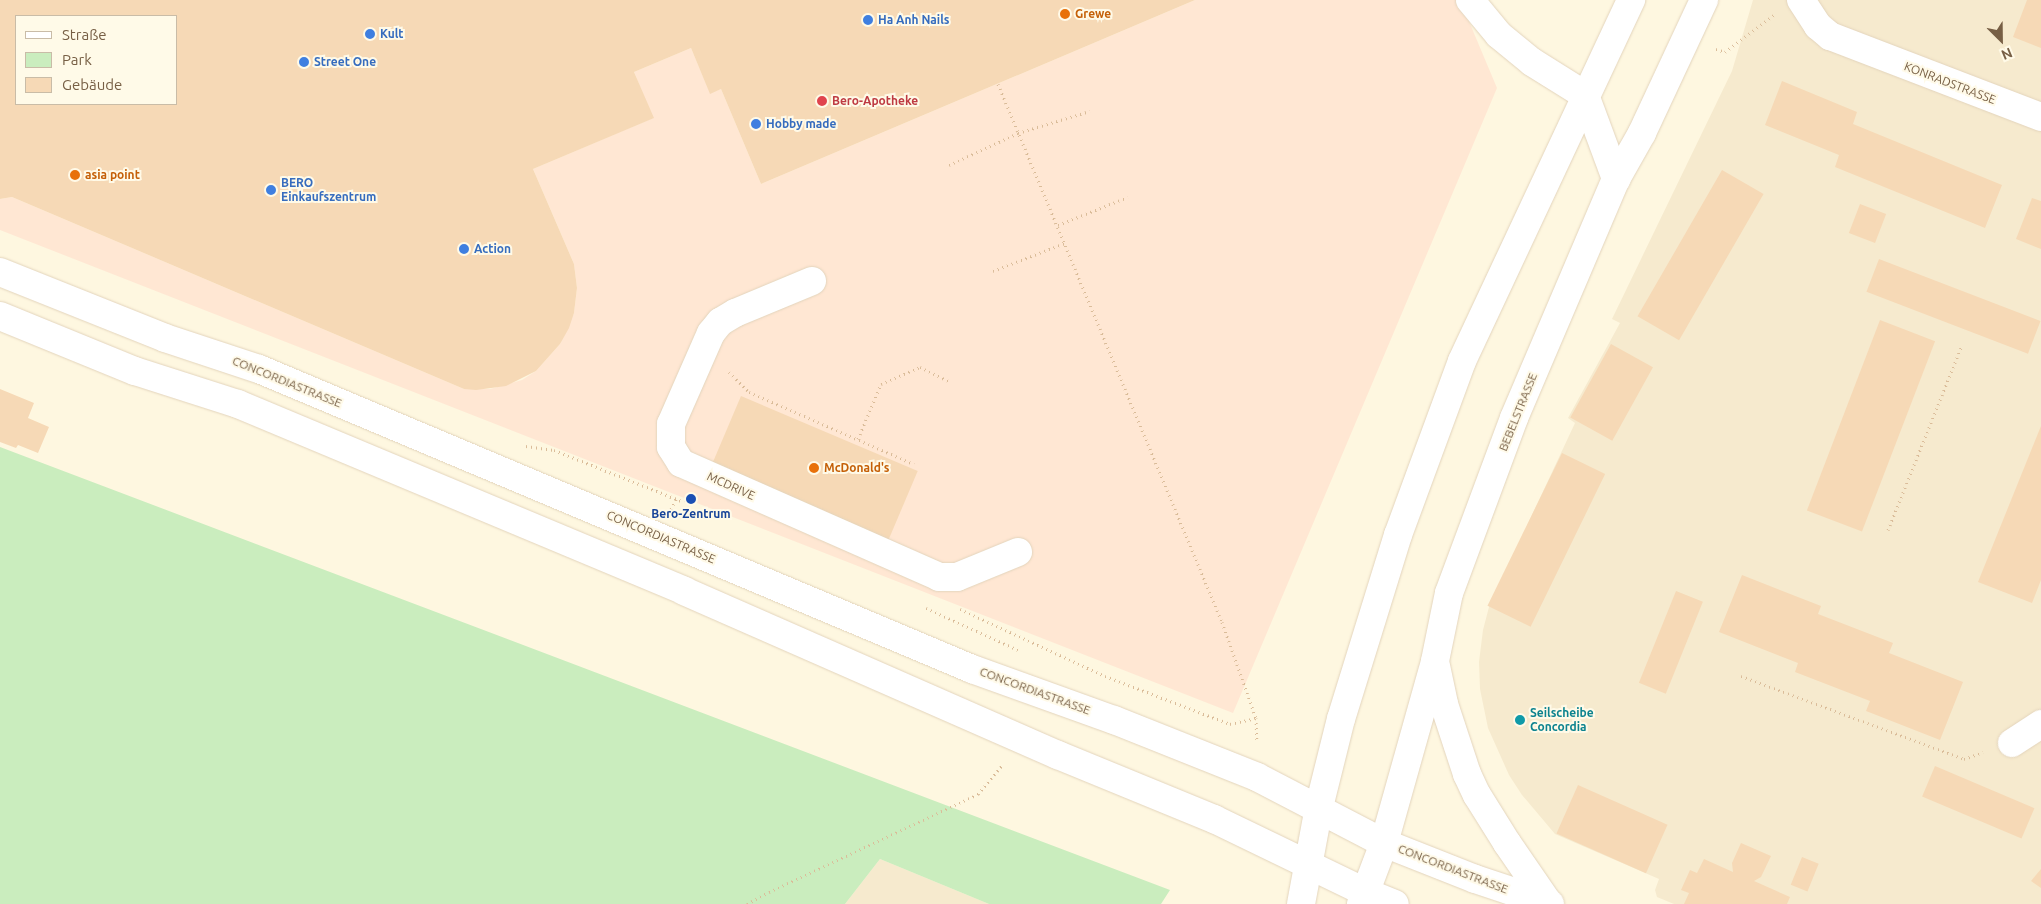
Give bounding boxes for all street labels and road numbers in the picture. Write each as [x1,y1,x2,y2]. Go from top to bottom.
street label: KONRADSTRASSE [1902,59,1998,107]
street label: CONCORDIASTRASSE [230,353,344,411]
street label: BEBELSTRASSE [1496,371,1540,453]
street label: MCDRIVE [705,469,757,503]
street label: CONCORDIASTRASSE [604,508,718,566]
street label: CONCORDIASTRASSE [978,664,1092,718]
street label: CONCORDIASTRASSE [1396,841,1510,897]

